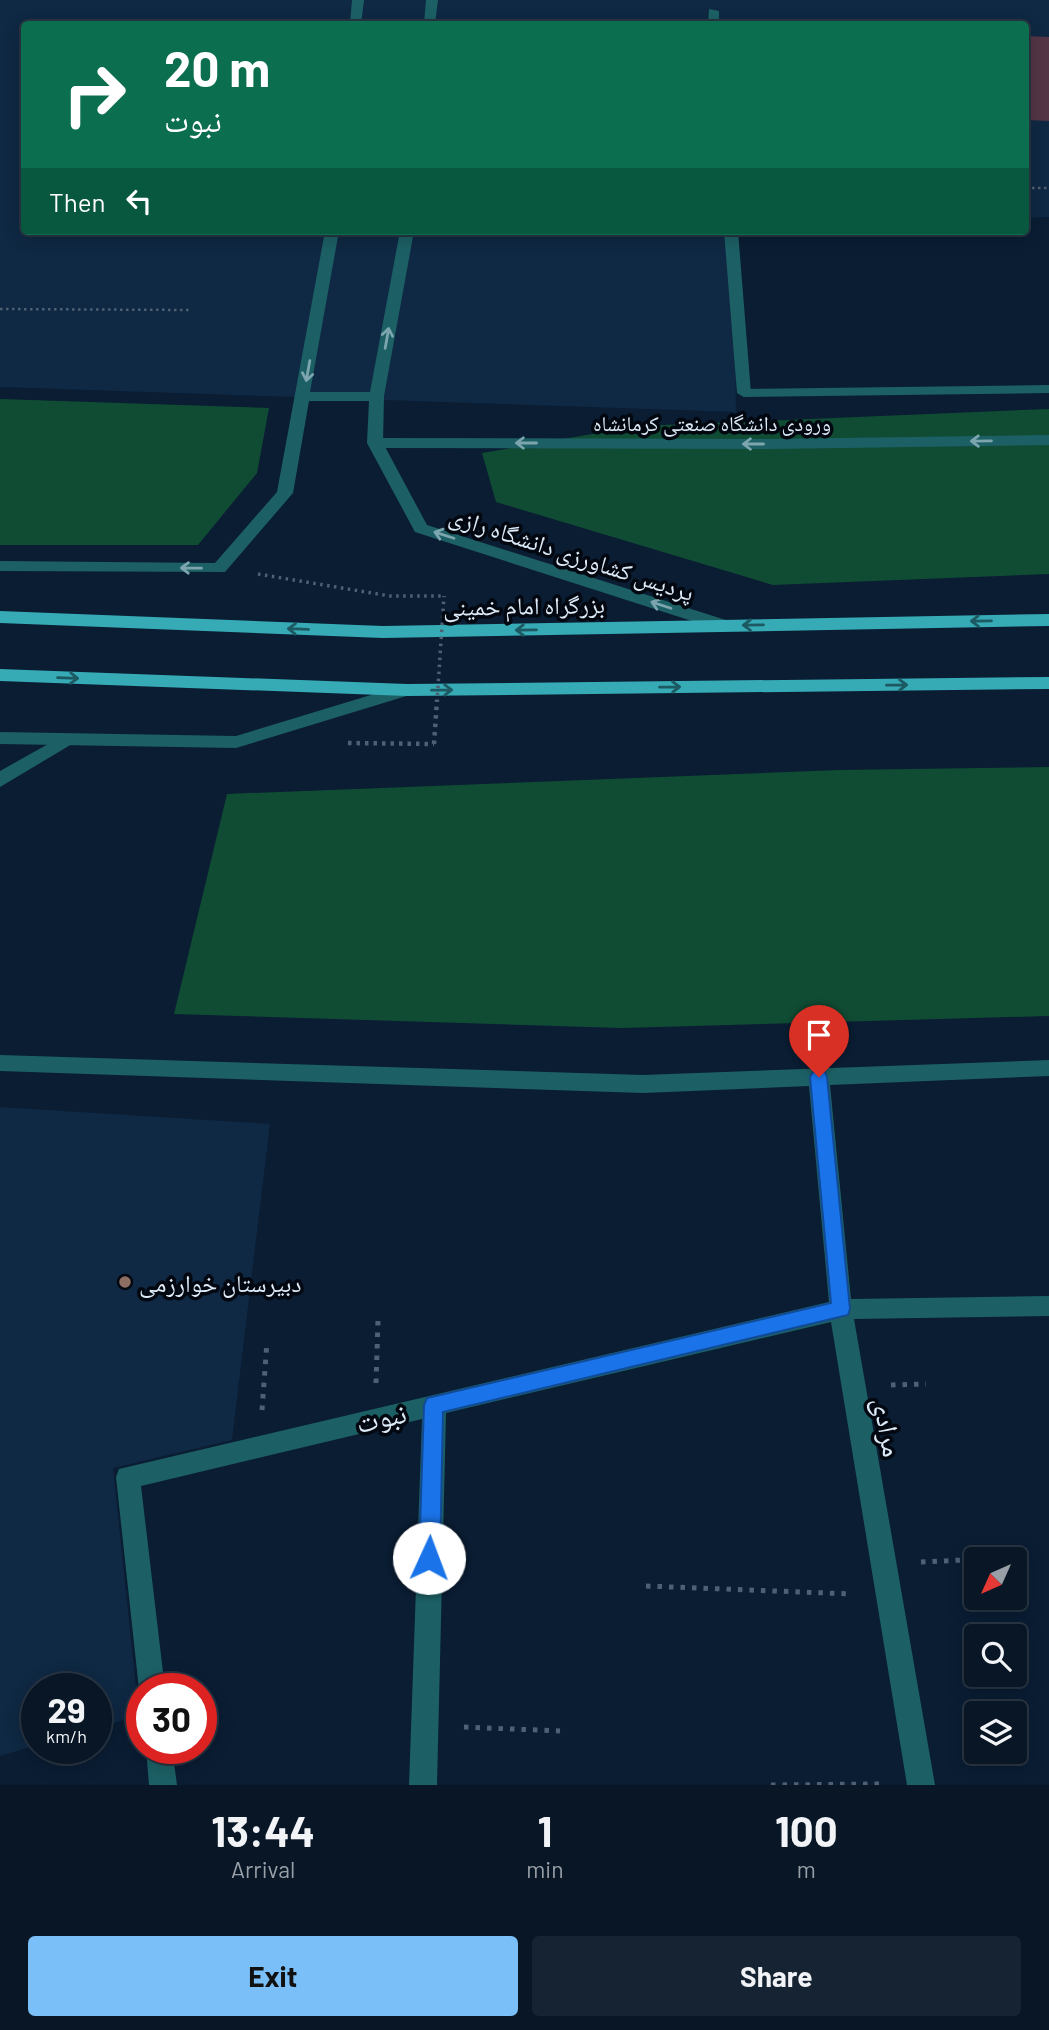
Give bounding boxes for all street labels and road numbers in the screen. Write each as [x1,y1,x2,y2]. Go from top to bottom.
street label: ورودی دانشگاه صنعتی کرمانشاه [593,410,831,437]
street label: پردیس کشاورزی دانشگاه رازی [446,500,698,607]
street label: بزرگراه امام خمینی [443,589,605,624]
street label: نبوت [353,1395,409,1439]
street label: مرادی [866,1395,911,1459]

